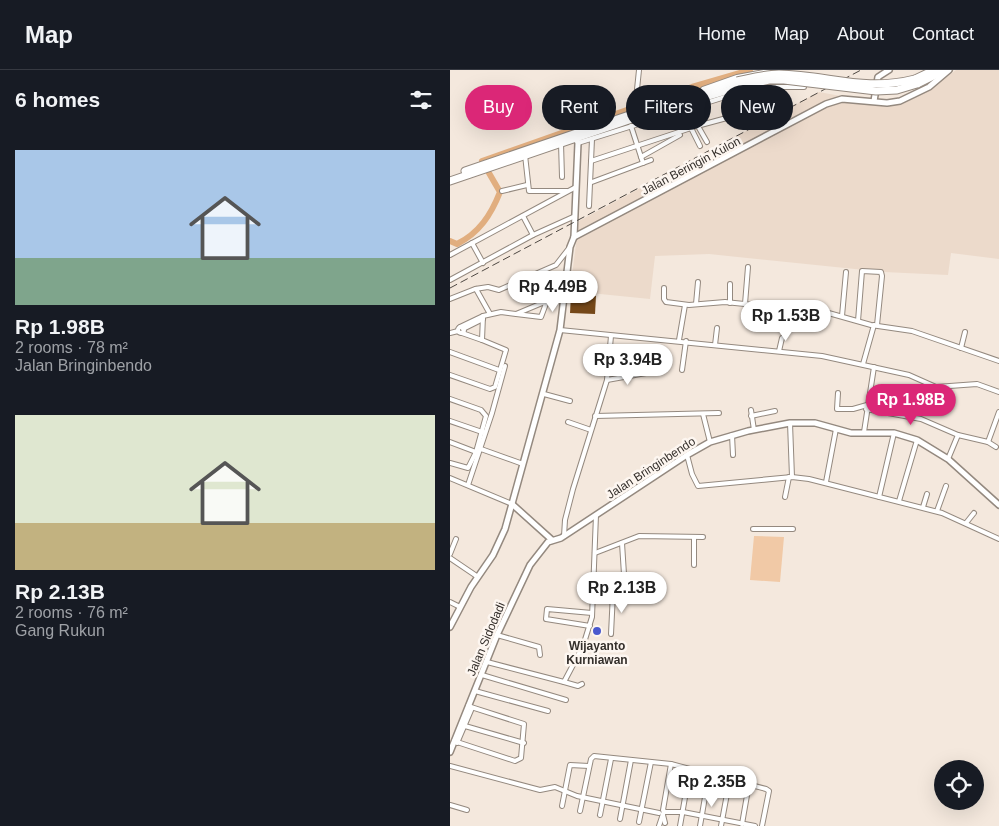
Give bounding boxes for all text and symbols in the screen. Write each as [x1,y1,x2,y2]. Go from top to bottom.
text: Map [25,21,73,48]
text: Home [698,24,746,44]
text: Map [774,24,809,44]
text: About [837,24,884,44]
text: Contact [912,24,974,44]
chip: Buy [465,85,532,130]
chip: Rent [542,85,616,130]
chip: Filters [626,85,711,130]
chip: New [721,85,793,130]
icon: filters [407,86,435,114]
text: 6 homes [15,88,100,111]
street label: Jalan Beringin Kulon [639,134,743,198]
icon: home [180,183,270,273]
pin: Rp 4.49B [501,270,605,313]
text: Rp 4.49B [519,278,587,295]
pin: Rp 1.53B [734,300,838,342]
text: Rp 1.53B [752,307,820,324]
text: Rp 1.98B [15,315,105,338]
text: 2 rooms · 78 m² [15,339,128,356]
pin: Rp 3.94B [576,344,680,386]
text: Rp 3.94B [594,351,662,368]
text: Jalan Bringinbendo [15,357,152,374]
pin: Rp 1.98B [859,384,963,426]
text: Rp 1.98B [877,391,945,408]
street label: Jalan Bringinbendo [604,434,698,502]
icon: home [180,448,270,538]
pin: Rp 2.13B [570,572,674,614]
text: Rp 2.13B [588,579,656,596]
text: Rp 2.13B [15,580,105,603]
street label: Jalan Sidodadi [464,600,508,678]
text: 2 rooms · 76 m² [15,604,128,621]
text: Gang Rukun [15,622,105,639]
marker: Wijayanto Kurniawan [591,625,603,637]
place label: Wijayanto Kurniawan [566,639,628,667]
map controls [934,760,984,810]
button: locate [934,760,984,810]
pin: Rp 2.35B [660,766,764,808]
text: Rp 2.35B [678,773,746,790]

